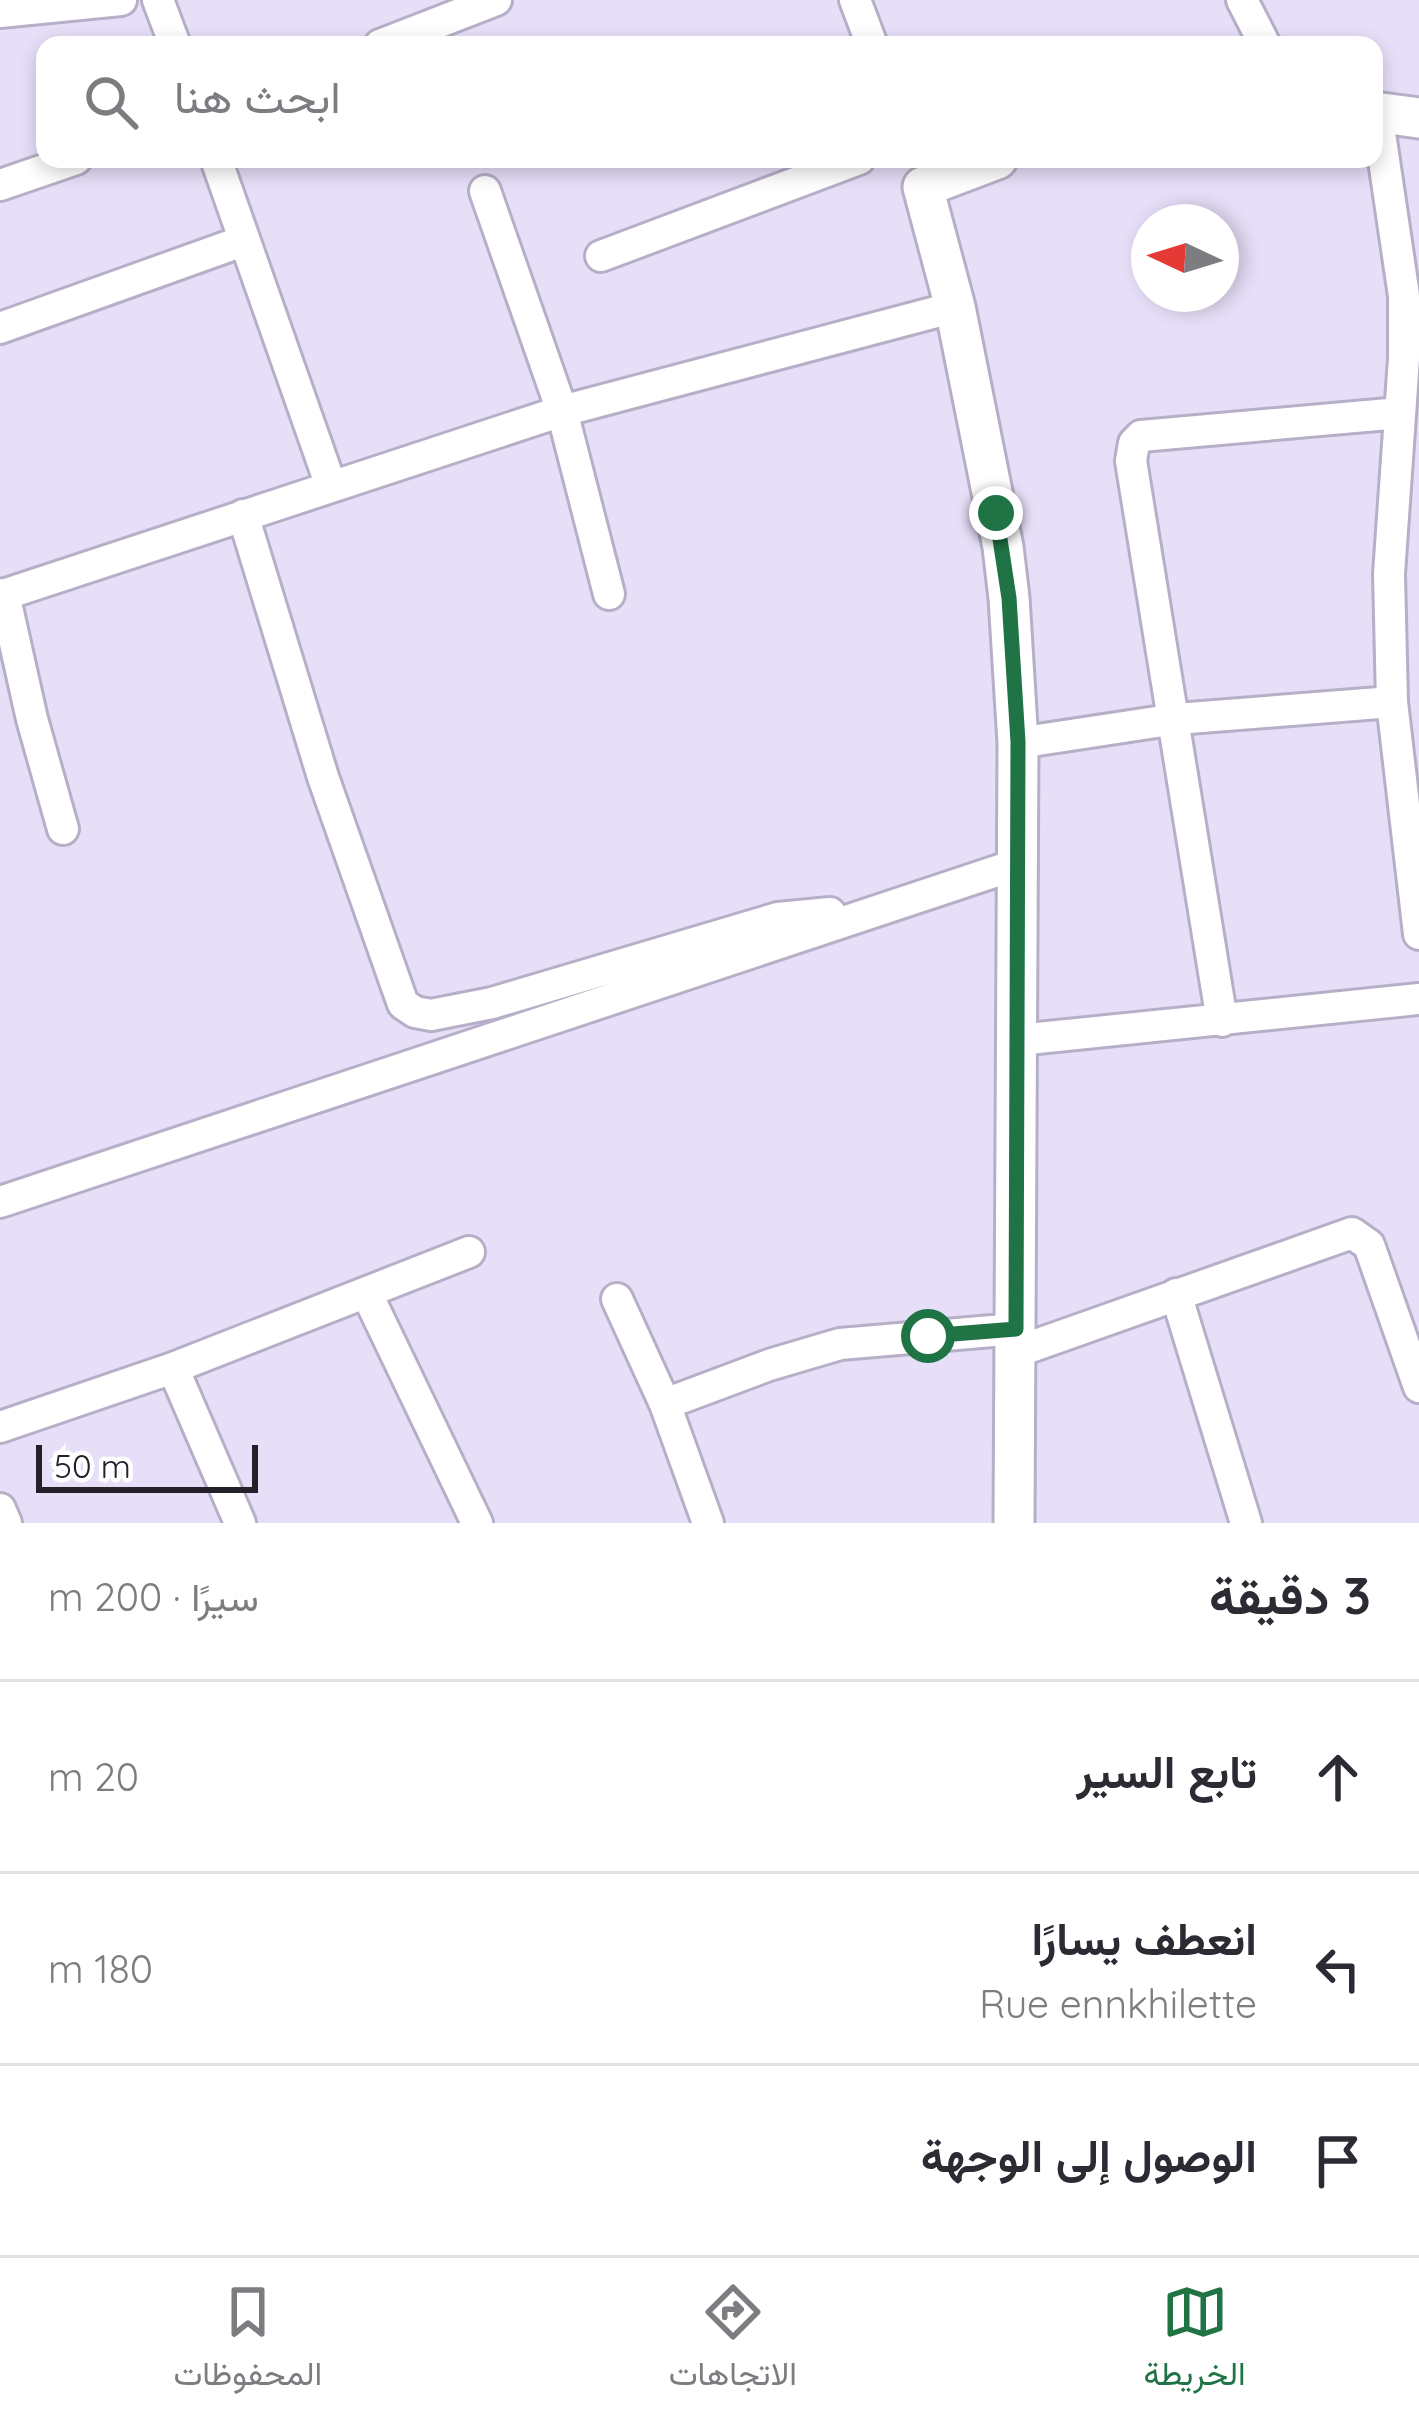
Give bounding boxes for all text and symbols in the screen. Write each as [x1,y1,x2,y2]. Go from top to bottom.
search box [36,36,1383,168]
text: ابحث هنا [174,68,341,124]
icon: search [78,69,144,135]
north arrow [1131,204,1239,312]
route end [969,486,1023,540]
route start [901,1309,955,1363]
scale bar [36,1439,258,1492]
text: 50 m [54,1445,131,1486]
text: 3 دقيقة [1209,1563,1371,1627]
text: سيرًا · 200 m [48,1572,259,1621]
text: تابع السير [1077,1743,1257,1799]
icon: ahead [1305,1744,1371,1810]
text: 20 m [48,1752,139,1801]
text: انعطف يسارًا [1031,1910,1257,1966]
icon: left [1305,1936,1371,2002]
text: 180 m [48,1944,153,1993]
text: Rue ennkhilette [979,1979,1257,2028]
text: الوصول إلى الوجهة [921,2127,1257,2183]
icon: arrive [1305,2128,1371,2194]
tab: المحفوظات [173,2279,322,2403]
tab: الاتجاهات [669,2279,797,2403]
tab: الخريطة [1144,2279,1246,2403]

